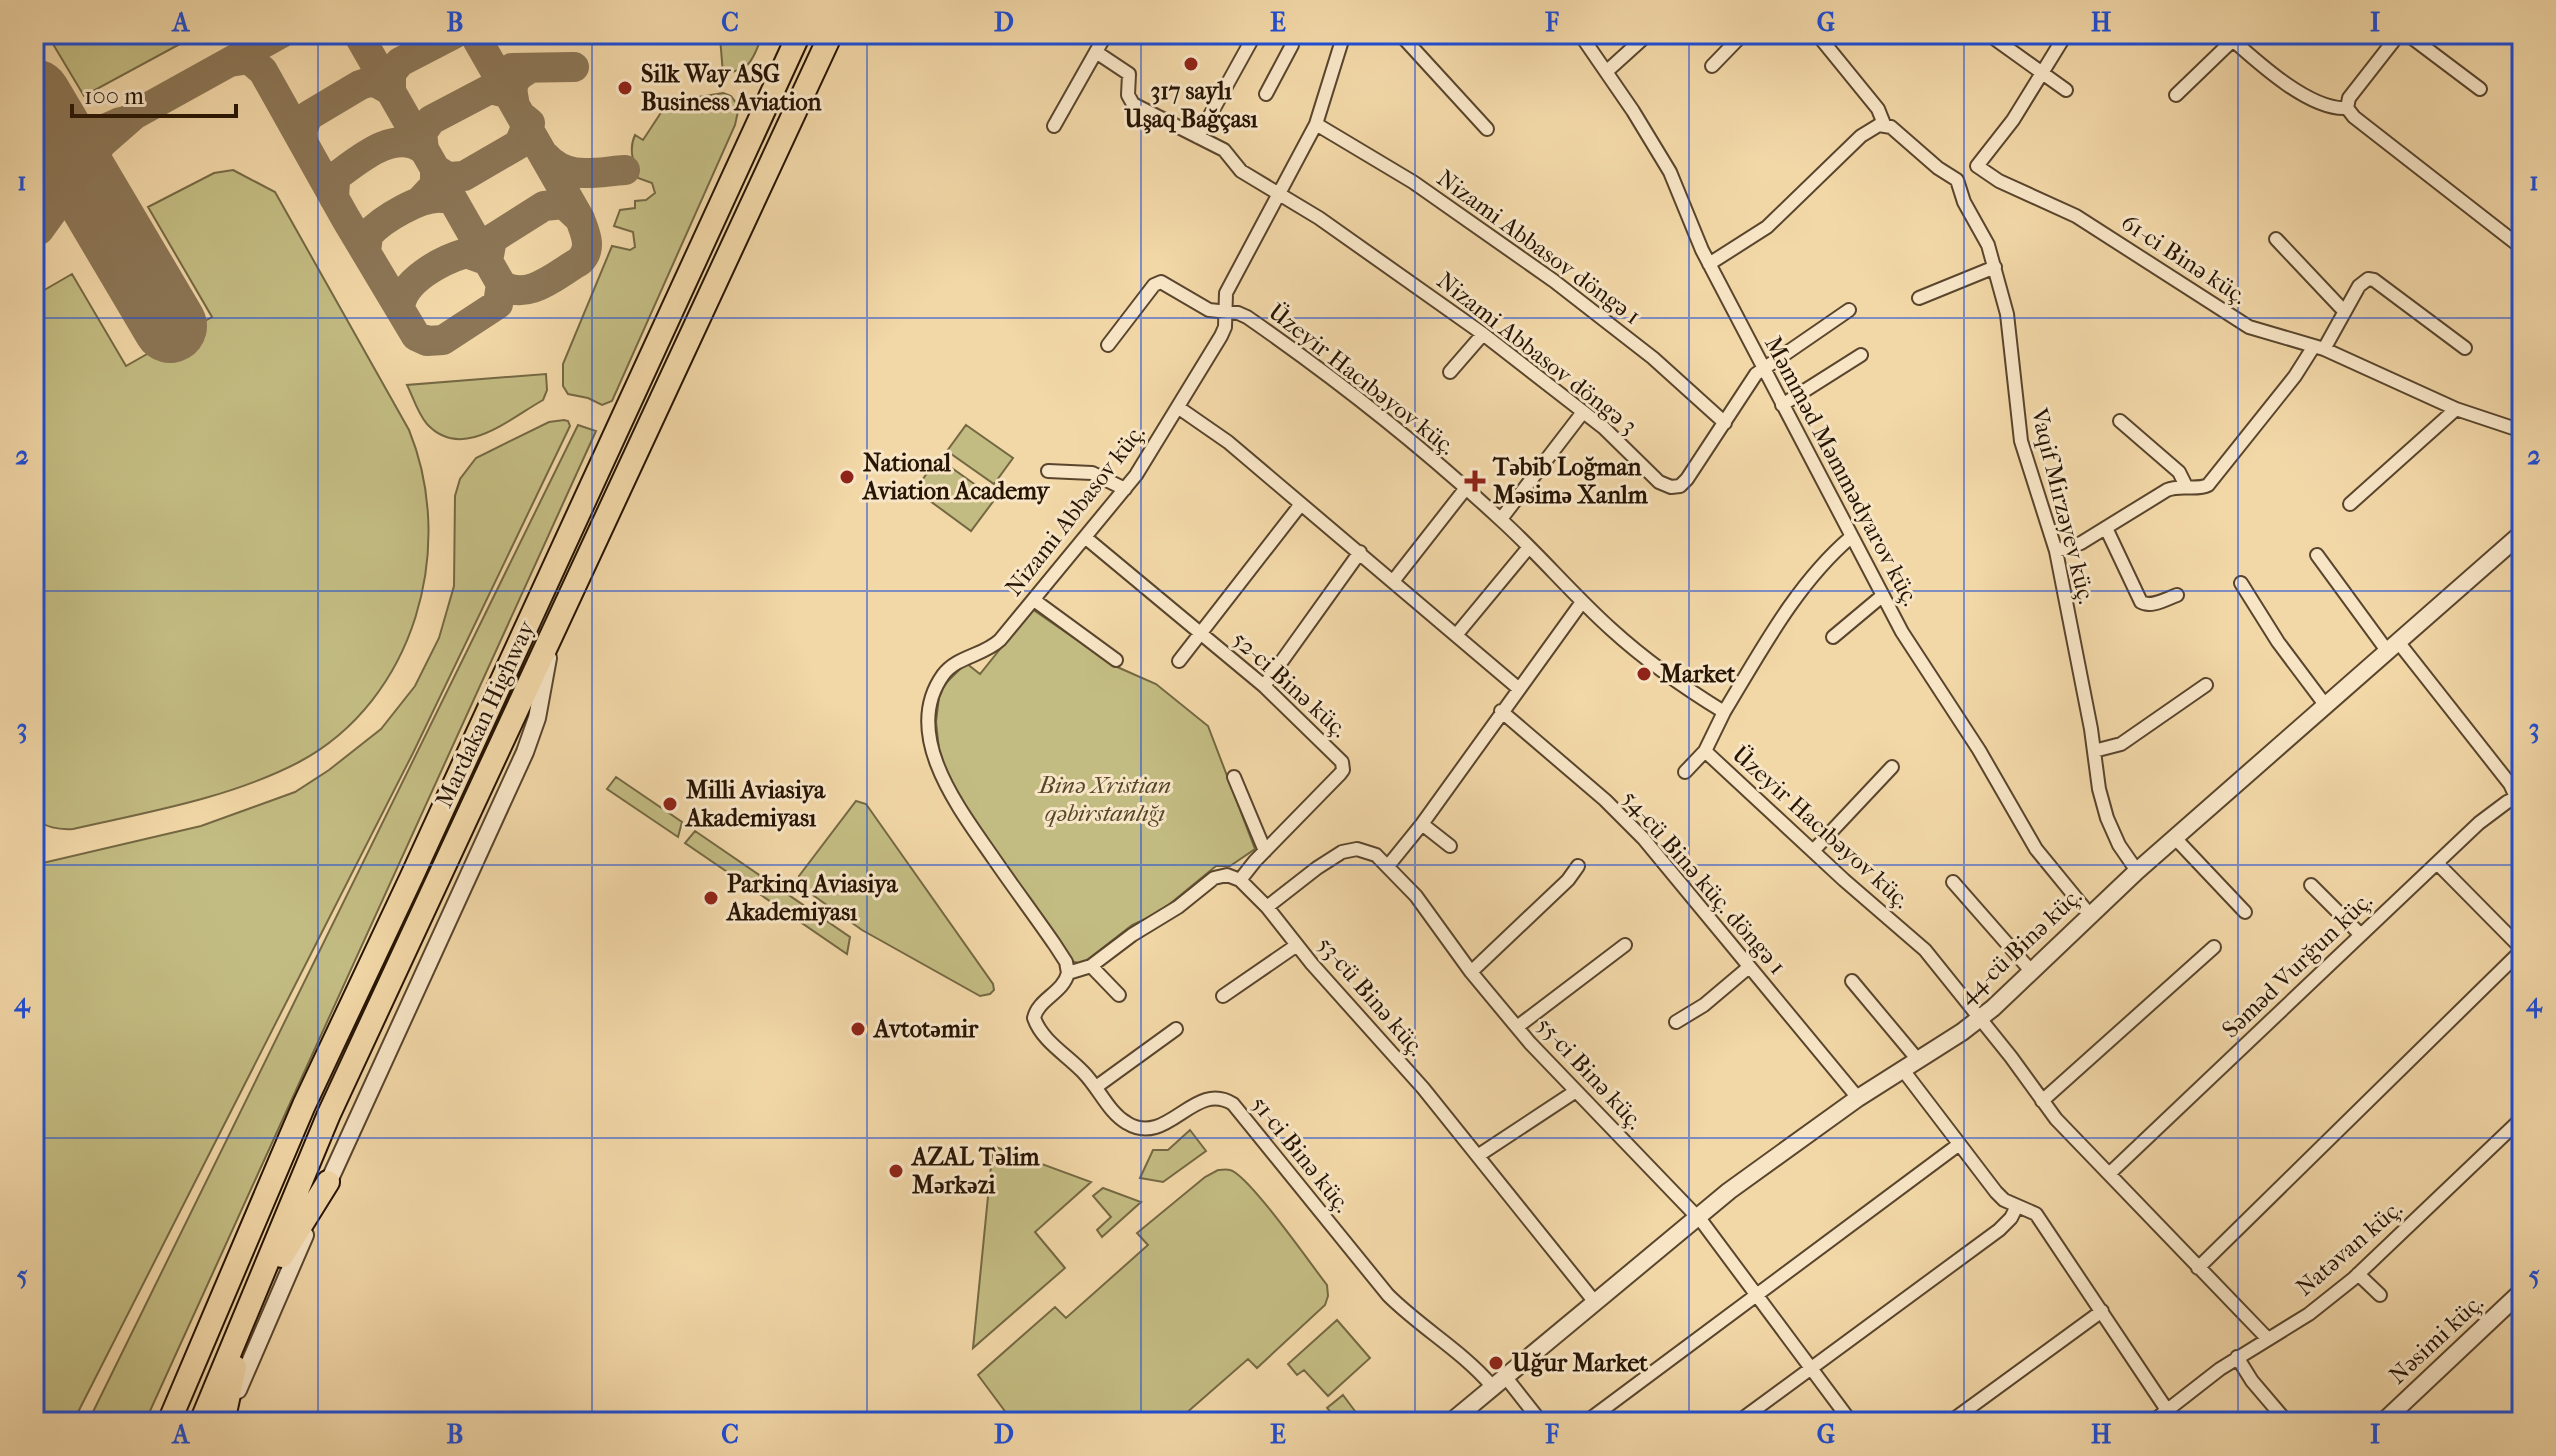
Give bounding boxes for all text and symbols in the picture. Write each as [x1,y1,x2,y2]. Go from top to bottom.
text: A [171,7,191,38]
text: B [447,7,464,38]
text: C [721,7,739,38]
text: D [994,7,1014,38]
text: E [1270,7,1286,38]
text: F [1544,7,1559,38]
text: G [1817,7,1835,38]
text: H [2091,7,2112,38]
text: I [2370,7,2380,38]
marker: 317 saylı Uşaq Bağçası [1182,55,1200,73]
place label: Silk Way ASG Business Aviation [641,60,822,116]
scale bar [72,68,236,118]
place label: 317 saylı Uşaq Bağçası [1123,77,1259,134]
marker: Silk Way ASG Business Aviation [616,79,634,97]
text: 100 m [84,82,144,110]
street label: Nizami Abbasov döngə 1 [1432,164,1646,330]
text: 1 [17,166,27,197]
text: 1 [2529,166,2539,197]
street label: 61-ci Binə küç. [2115,208,2252,311]
street label: Nizami Abbasov döngə 3 [1431,266,1643,440]
street label: Üzeyir Hacıbəyov küç. [1262,297,1462,461]
street label: Məmməd Məmmədyarov küç. [1758,332,1925,611]
street label: Vaqif Mirzəyev küç. [2024,404,2101,607]
street label: Nizami Abbasov küç. [999,419,1151,602]
text: 2 [15,440,29,471]
text: 2 [2527,440,2541,471]
place label: National Aviation Academy [861,449,1050,505]
place label: Təbib Loğman Məsimə Xanlm [1492,453,1649,509]
marker: National Aviation Academy [838,468,856,486]
marker: Təbib Loğman Məsimə Xanlm [1464,470,1486,492]
street label: Mardakan Highway [430,615,541,812]
street label: 52-ci Binə küç. [1226,625,1353,744]
place label: Market [1660,660,1736,688]
marker: Market [1635,665,1653,683]
text: 3 [17,713,27,744]
text: 3 [2529,713,2539,744]
street label: Üzeyir Hacıbəyov küç. [1726,739,1916,915]
park label: Binə Xristian qəbirstanlığı [1037,771,1171,827]
place label: Milli Aviasiya Akademiyası [684,776,826,832]
street label: 54-cü Binə küç. döngə 1 [1616,784,1792,981]
marker: Milli Aviasiya Akademiyası [661,795,679,813]
place label: Parkinq Aviasiya Akademiyası [725,870,899,926]
street label: 44-cü Binə küç. [1953,882,2088,1011]
street label: Səməd Vurğun küç. [2216,886,2378,1044]
marker: Parkinq Aviasiya Akademiyası [702,889,720,907]
street label: 53-cü Binə küç. [1311,930,1431,1062]
text: 4 [13,987,31,1019]
text: 4 [2525,987,2543,1019]
street label: 55-ci Binə küç. [1530,1011,1649,1136]
place label: Avtotəmir [872,1015,979,1043]
marker: Avtotəmir [849,1020,867,1038]
street label: 51-ci Binə küç. [1245,1090,1356,1218]
place label: AZAL Təlim Mərkəzi [910,1143,1041,1199]
marker: AZAL Təlim Mərkəzi [887,1162,905,1180]
street label: Natəvan küç. [2290,1194,2408,1302]
text: 5 [16,1260,28,1291]
text: 5 [2528,1260,2540,1291]
street label: Nəsimi küç. [2383,1288,2489,1390]
place label: Uğur Market [1511,1349,1648,1377]
marker: Uğur Market [1487,1354,1505,1372]
text: A [171,1419,191,1450]
text: B [447,1419,464,1450]
text: C [721,1419,739,1450]
text: D [994,1419,1014,1450]
text: E [1270,1419,1286,1450]
text: F [1544,1419,1559,1450]
text: G [1817,1419,1835,1450]
text: H [2091,1419,2112,1450]
text: I [2370,1419,2380,1450]

